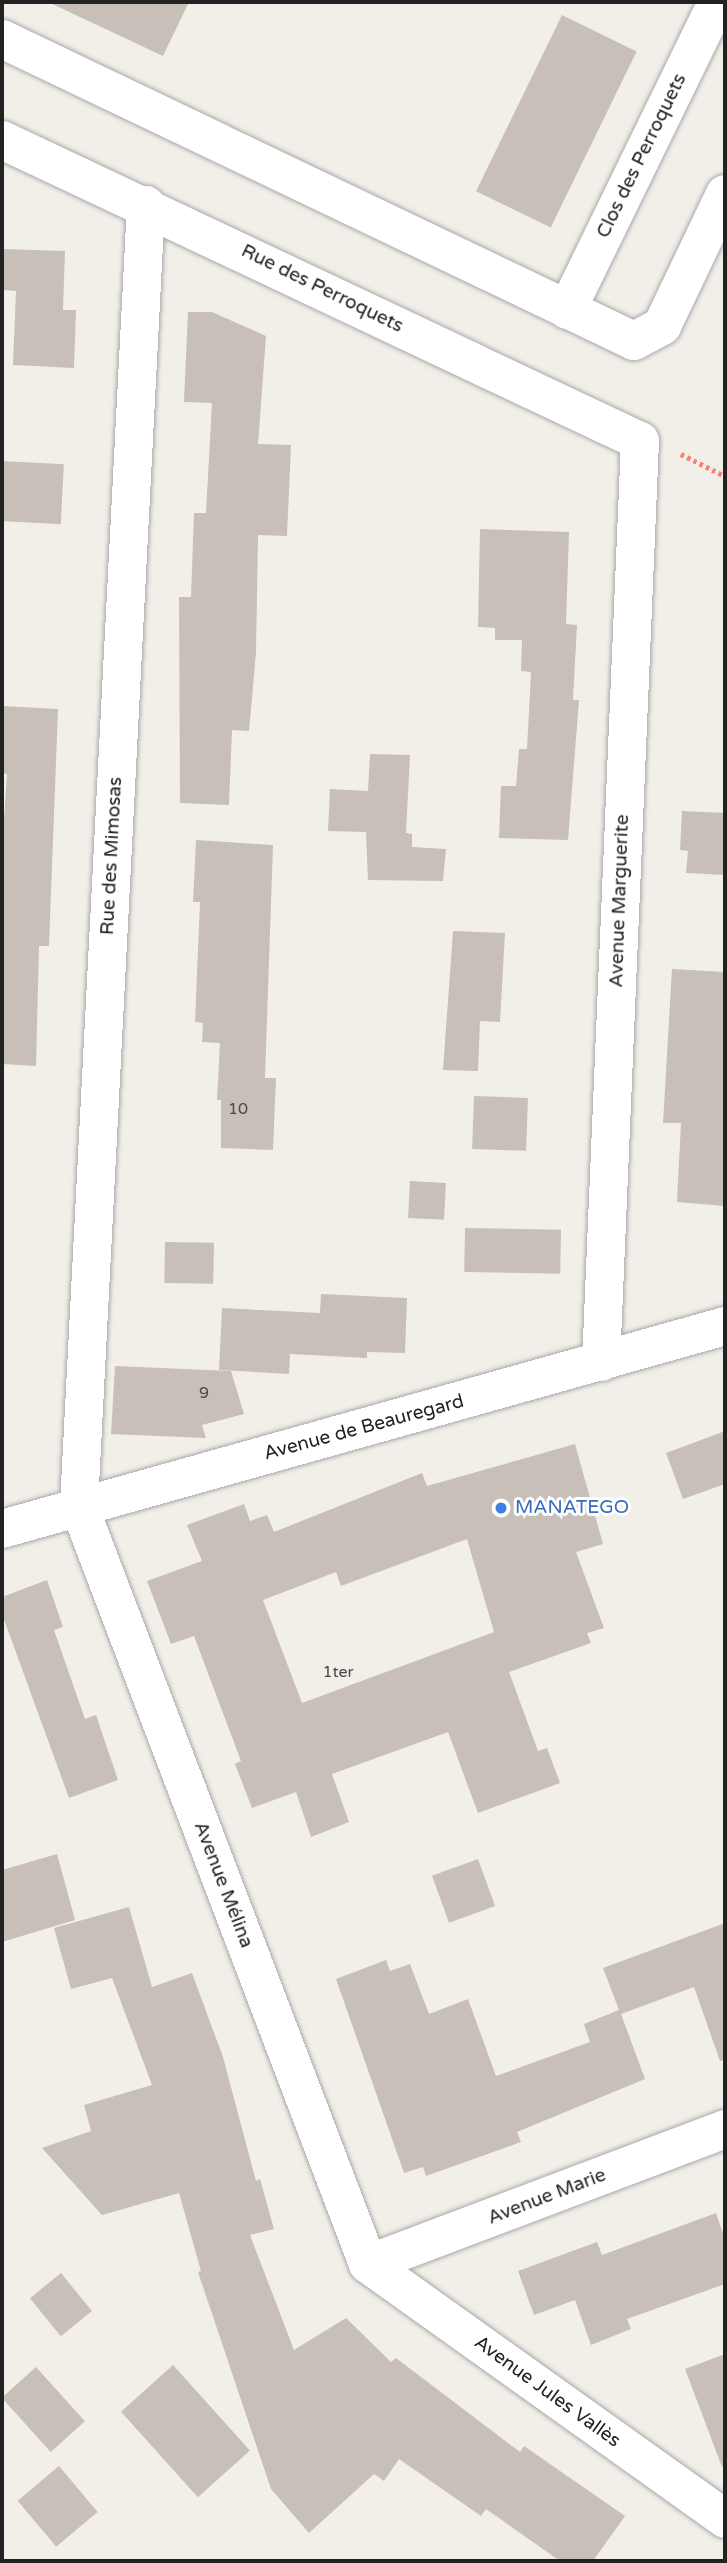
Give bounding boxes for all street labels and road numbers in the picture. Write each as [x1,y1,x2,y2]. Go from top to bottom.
street label: Clos des Perroquets [592,70,692,242]
street label: Rue des Perroquets [237,240,407,338]
street label: Rue des Mimosas [96,776,128,936]
street label: Avenue Marguerite [606,814,634,988]
street label: Avenue de Beauregard [262,1390,466,1466]
street label: Avenue Mélina [188,1819,258,1951]
street label: Avenue Marie [485,2164,609,2230]
street label: Avenue Jules Vallès [469,2331,625,2453]

